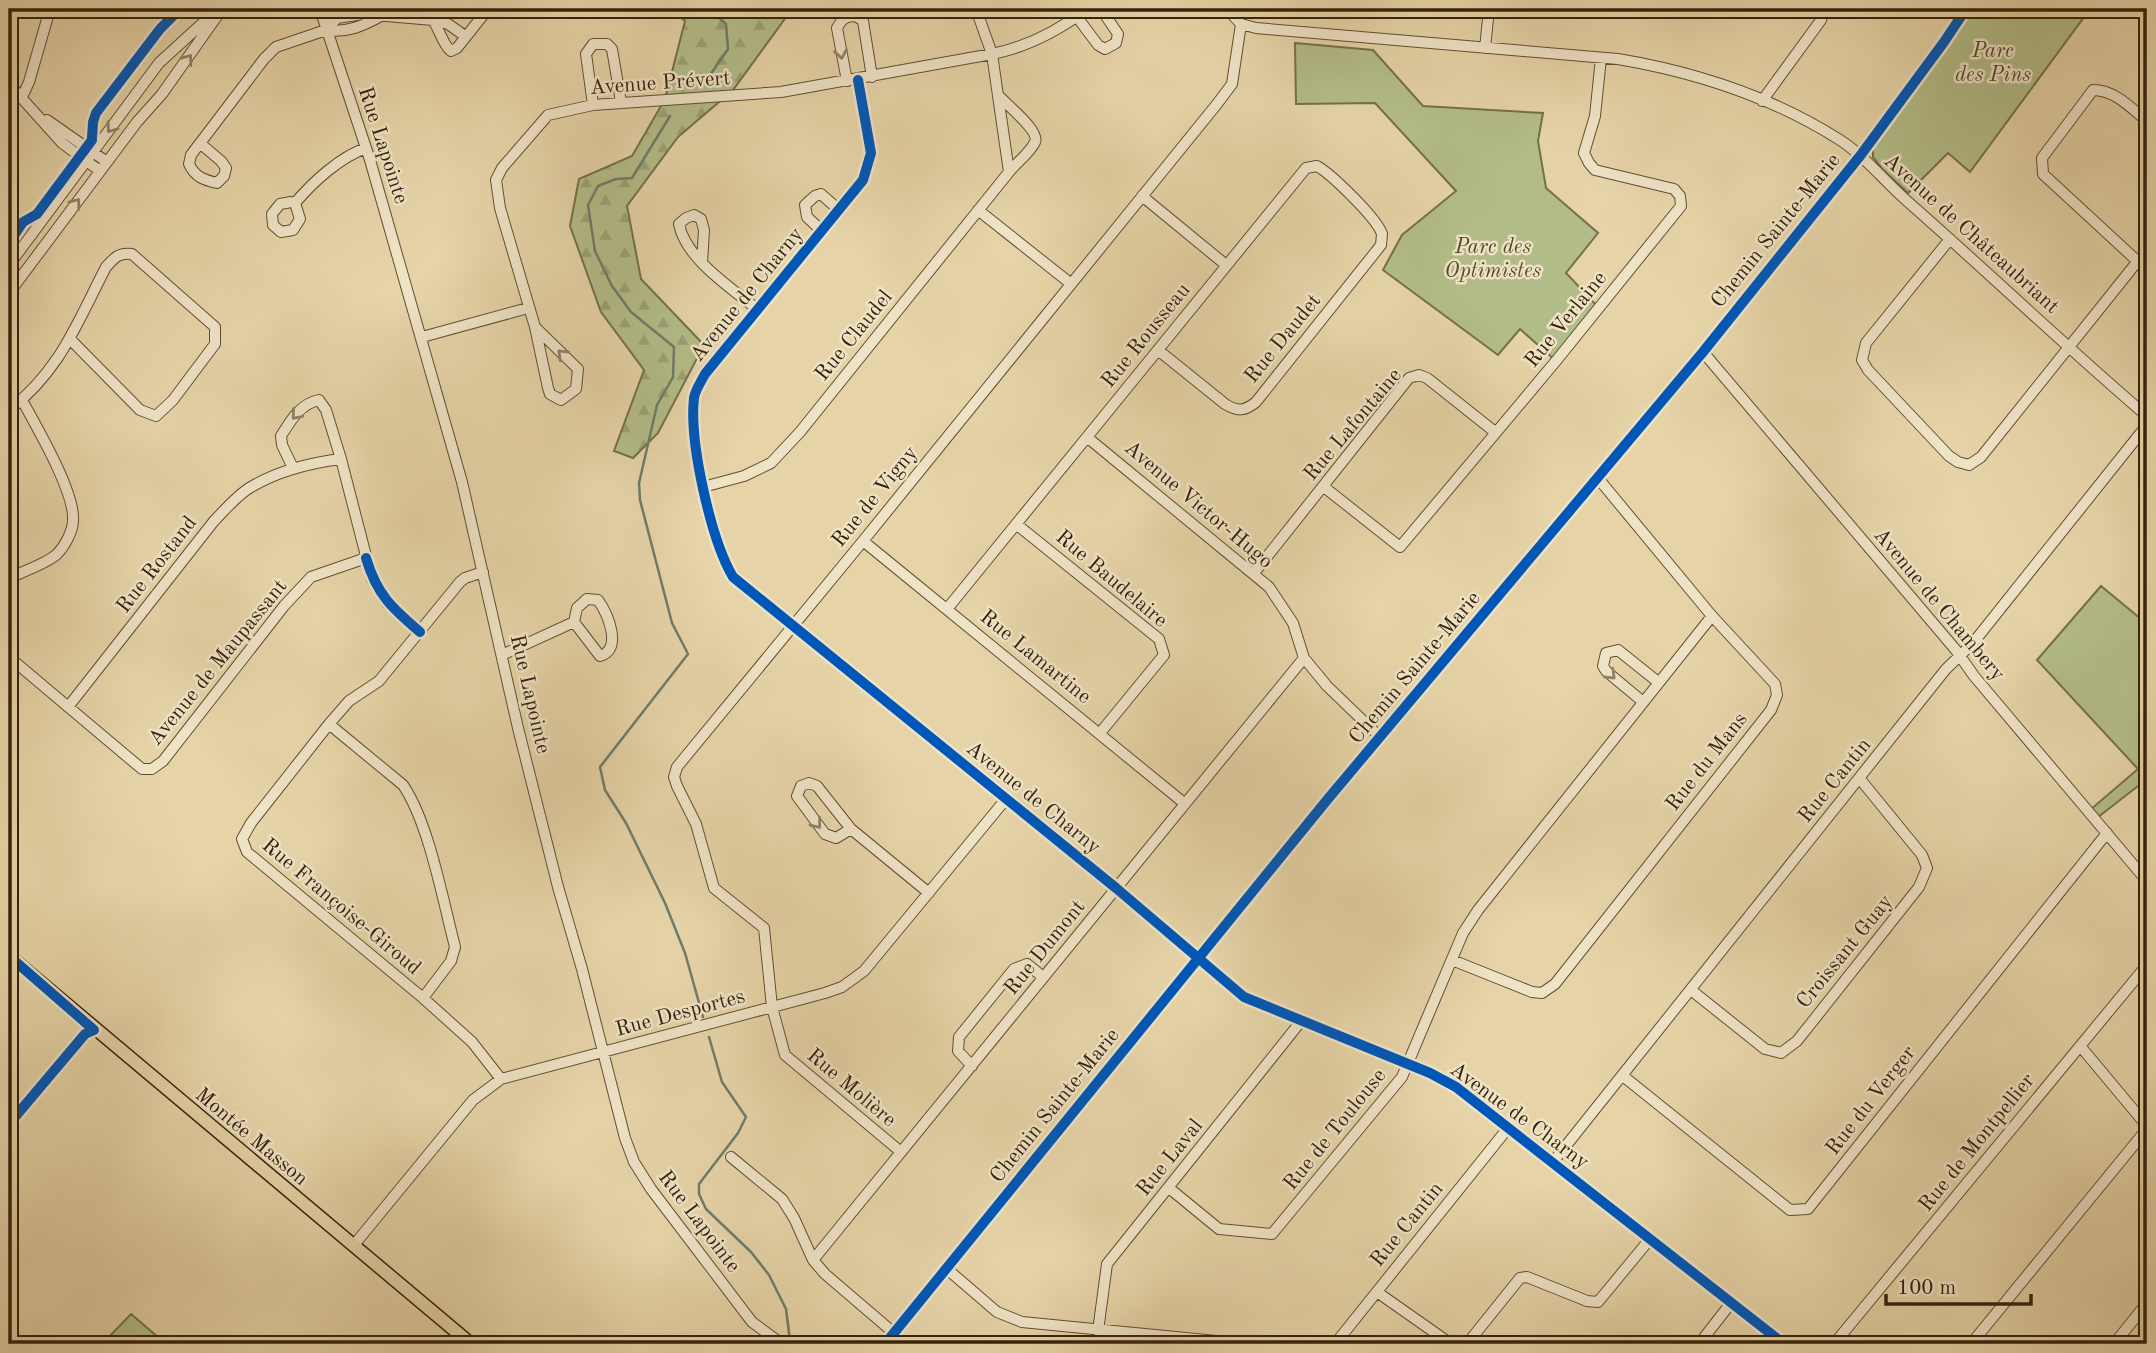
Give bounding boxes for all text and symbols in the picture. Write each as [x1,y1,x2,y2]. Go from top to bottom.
park label: Parc des Pins [1955,41,2031,86]
one-way arrow [833,48,848,60]
one-way arrow [179,54,192,67]
street label: Avenue Prévert [589,68,731,99]
street label: Rue Lapointe [354,84,411,207]
one-way arrow [106,120,119,133]
street label: Chemin Sainte-Marie [1708,150,1845,312]
street label: Avenue de Châteaubriant [1879,150,2063,318]
one-way arrow [68,198,81,211]
street label: Avenue de Charny [687,224,808,366]
park label: Parc des Optimistes [1445,237,1542,282]
street label: Rue Verlaine [1521,268,1611,372]
street label: Rue Rousseau [1098,280,1195,392]
street label: Rue Claudel [812,287,897,385]
street label: Rue Daudet [1241,290,1325,387]
one-way arrow [558,349,571,362]
street label: Rue Lafontaine [1300,365,1406,485]
one-way arrow [292,407,304,420]
street label: Avenue Victor-Hugo [1120,437,1276,573]
street label: Rue de Vigny [828,443,922,551]
street label: Rue Rostand [113,513,201,617]
street label: Avenue de Chambery [1869,525,2009,685]
street label: Rue Baudelaire [1051,527,1171,632]
street label: Avenue de Maupassant [145,576,291,750]
street label: Chemin Sainte-Marie [1345,588,1485,748]
street label: Rue Lamartine [976,606,1094,708]
street label: Rue Lapointe [506,633,553,756]
one-way arrow [1603,666,1616,679]
street label: Rue du Mans [1662,709,1752,815]
street label: Rue Cantin [1795,735,1875,827]
street label: Avenue de Charny [962,738,1104,859]
one-way arrow [808,816,821,828]
street label: Rue Françoise-Giroud [258,835,424,980]
street label: Croissant Guay [1793,891,1897,1013]
street label: Rue Dumont [1001,897,1090,999]
street label: Rue Desportes [613,986,747,1041]
street label: Chemin Sainte-Marie [987,1025,1124,1187]
street label: Rue du Verger [1822,1042,1920,1159]
street label: Rue Molière [803,1045,900,1131]
street label: Avenue de Charny [1446,1059,1592,1174]
street label: Rue de Toulouse [1280,1065,1390,1195]
street label: Rue de Montpellier [1915,1070,2039,1216]
street label: Montée Masson [191,1084,311,1190]
street label: Rue Laval [1133,1115,1207,1200]
street label: Rue Lapointe [654,1167,744,1277]
street label: Rue Cantin [1367,1179,1447,1271]
scale bar [1886,1262,2032,1306]
text: 100 m [1897,1278,1956,1299]

